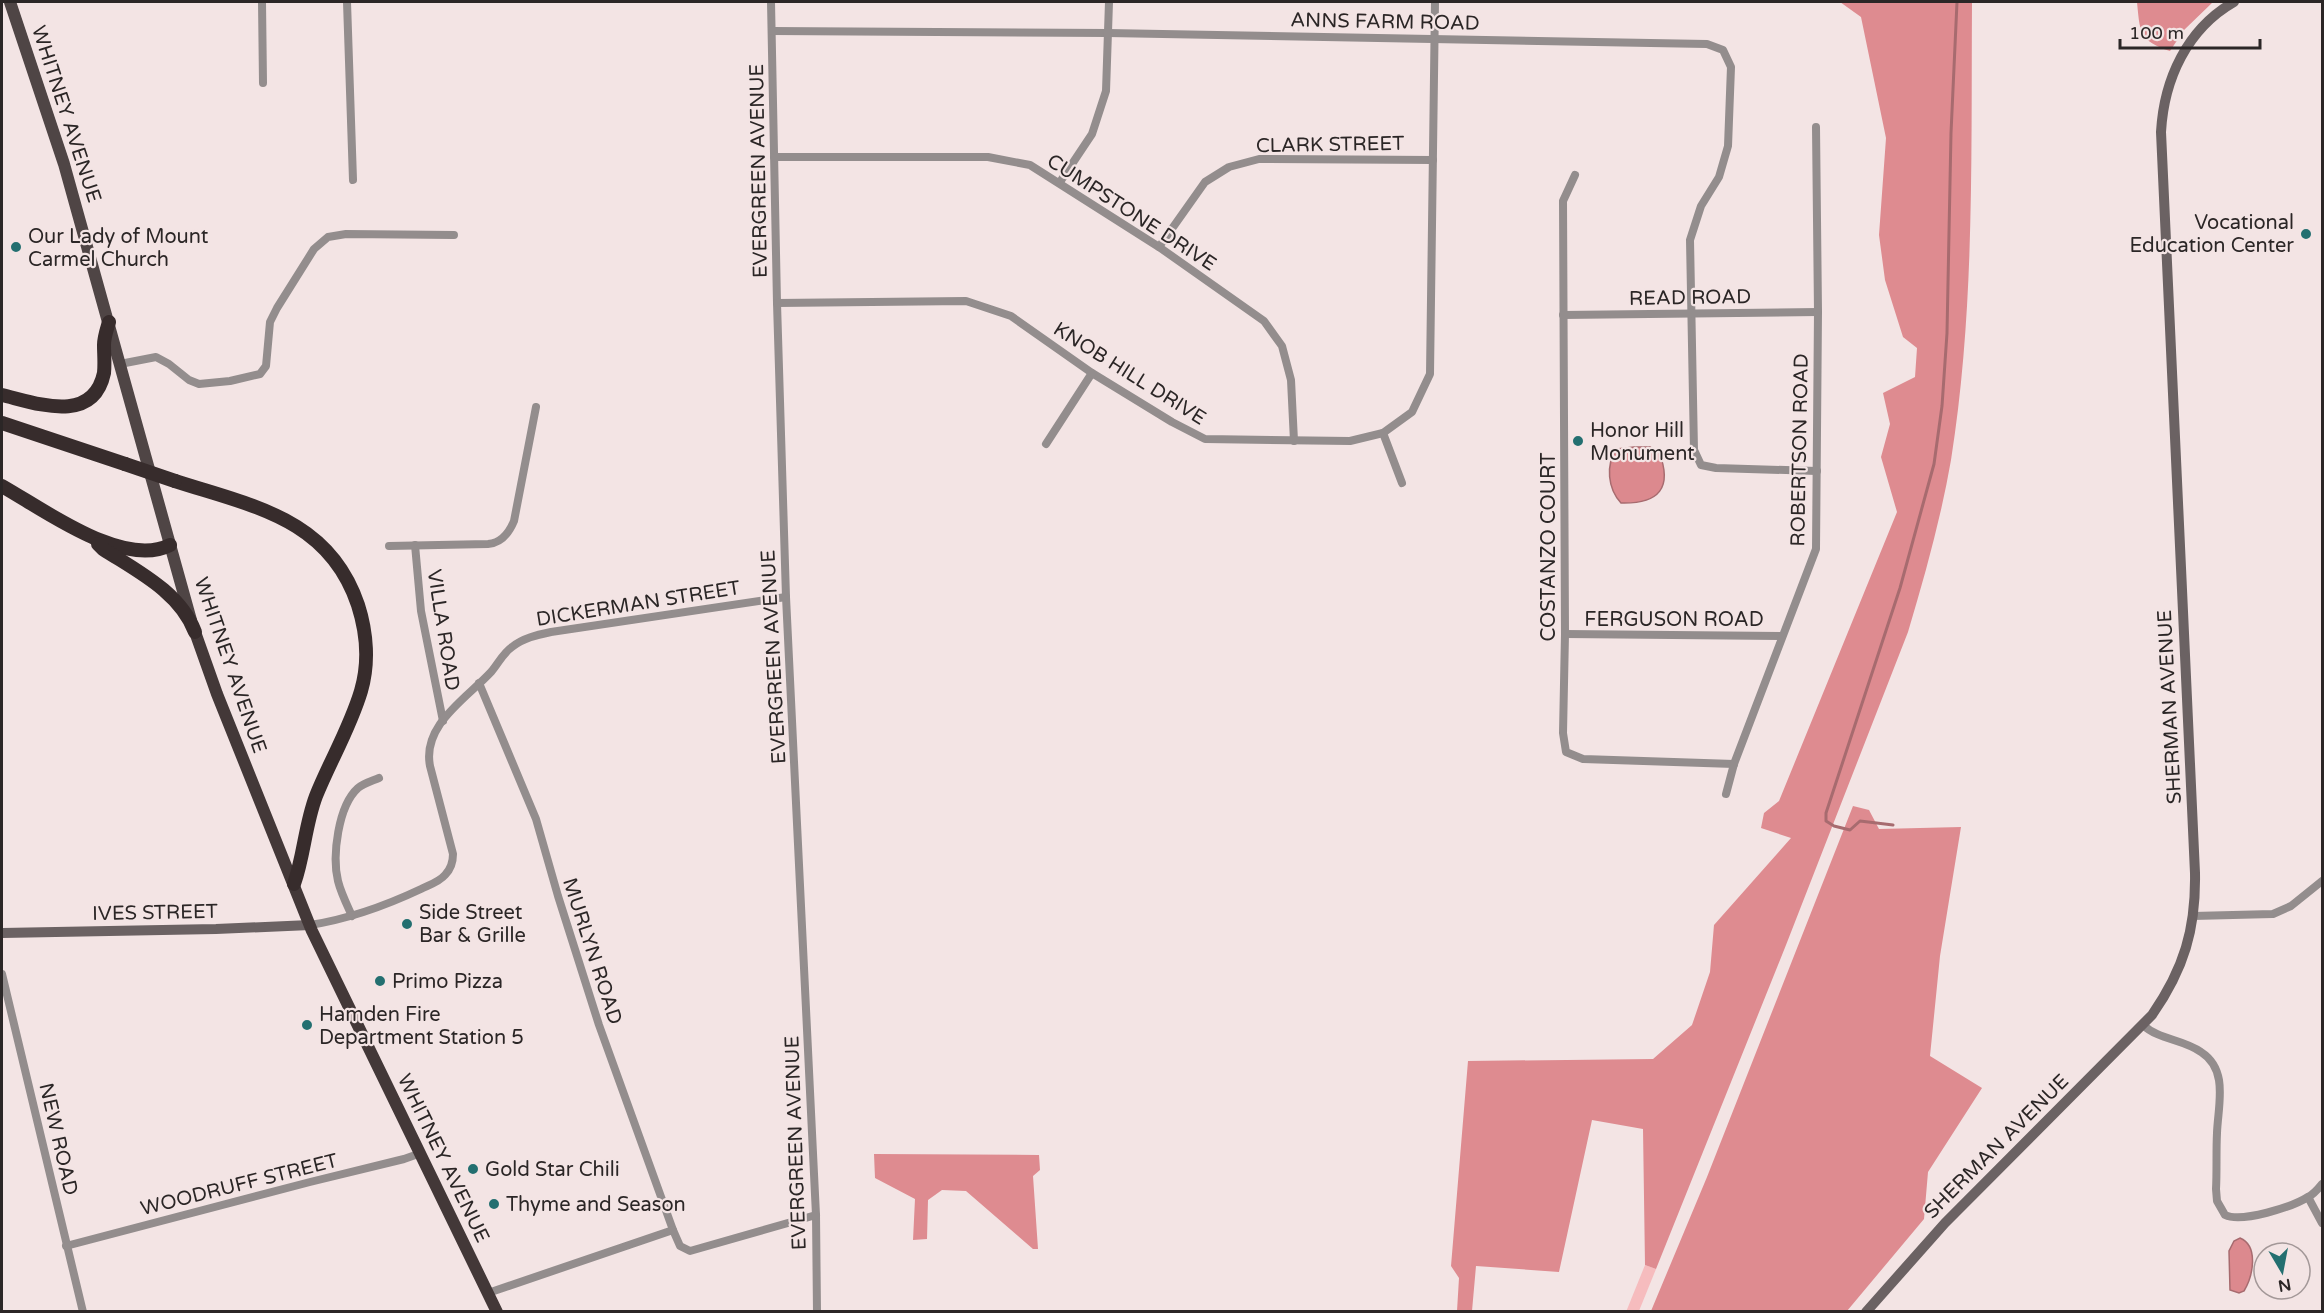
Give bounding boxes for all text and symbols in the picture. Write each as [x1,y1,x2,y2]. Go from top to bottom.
street label: ANNS FARM ROAD [1290,8,1480,36]
scale bar [2120,12,2260,50]
text: 100 m [2129,22,2184,44]
street label: WHITNEY AVENUE [26,23,106,206]
street label: EVERGREEN AVENUE [745,64,773,278]
street label: CLARK STREET [1256,132,1404,158]
street label: CUMPSTONE DRIVE [1042,149,1221,277]
place label: Vocational Education Center [2130,211,2294,258]
place label: Our Lady of Mount Carmel Church [28,225,209,272]
marker: Vocational Education Center [2299,227,2313,241]
marker: Our Lady of Mount Carmel Church [9,240,23,254]
street label: READ ROAD [1629,285,1751,311]
street label: KNOB HILL DRIVE [1049,317,1210,431]
street label: ROBERTSON ROAD [1786,353,1814,547]
place label: Honor Hill Monument [1590,419,1695,466]
marker: Honor Hill Monument [1571,434,1585,448]
street label: COSTANZO COURT [1537,453,1561,641]
street label: EVERGREEN AVENUE [756,549,792,765]
street label: VILLA ROAD [422,568,464,693]
street label: WHITNEY AVENUE [189,574,271,757]
street label: DICKERMAN STREET [534,576,742,632]
street label: FERGUSON ROAD [1584,608,1764,632]
street label: SHERMAN AVENUE [2153,609,2187,805]
street label: MURLYN ROAD [557,875,627,1028]
street label: IVES STREET [92,900,218,926]
place label: Side Street Bar & Grille [419,901,526,948]
marker: Side Street Bar & Grille [400,917,414,931]
place label: Primo Pizza [392,970,503,994]
marker: Primo Pizza [373,974,387,988]
place label: Hamden Fire Department Station 5 [319,1003,524,1050]
marker: Hamden Fire Department Station 5 [300,1018,314,1032]
street label: EVERGREEN AVENUE [780,1035,812,1251]
street label: SHERMAN AVENUE [1919,1069,2074,1224]
street label: WHITNEY AVENUE [392,1070,494,1247]
street label: NEW ROAD [33,1081,83,1198]
street label: WOODRUFF STREET [138,1149,340,1221]
place label: Gold Star Chili [485,1158,620,1182]
marker: Gold Star Chili [466,1162,480,1176]
place label: Thyme and Season [506,1193,686,1217]
marker: Thyme and Season [487,1197,501,1211]
north arrow [2252,1241,2312,1301]
text: N [2276,1274,2292,1296]

